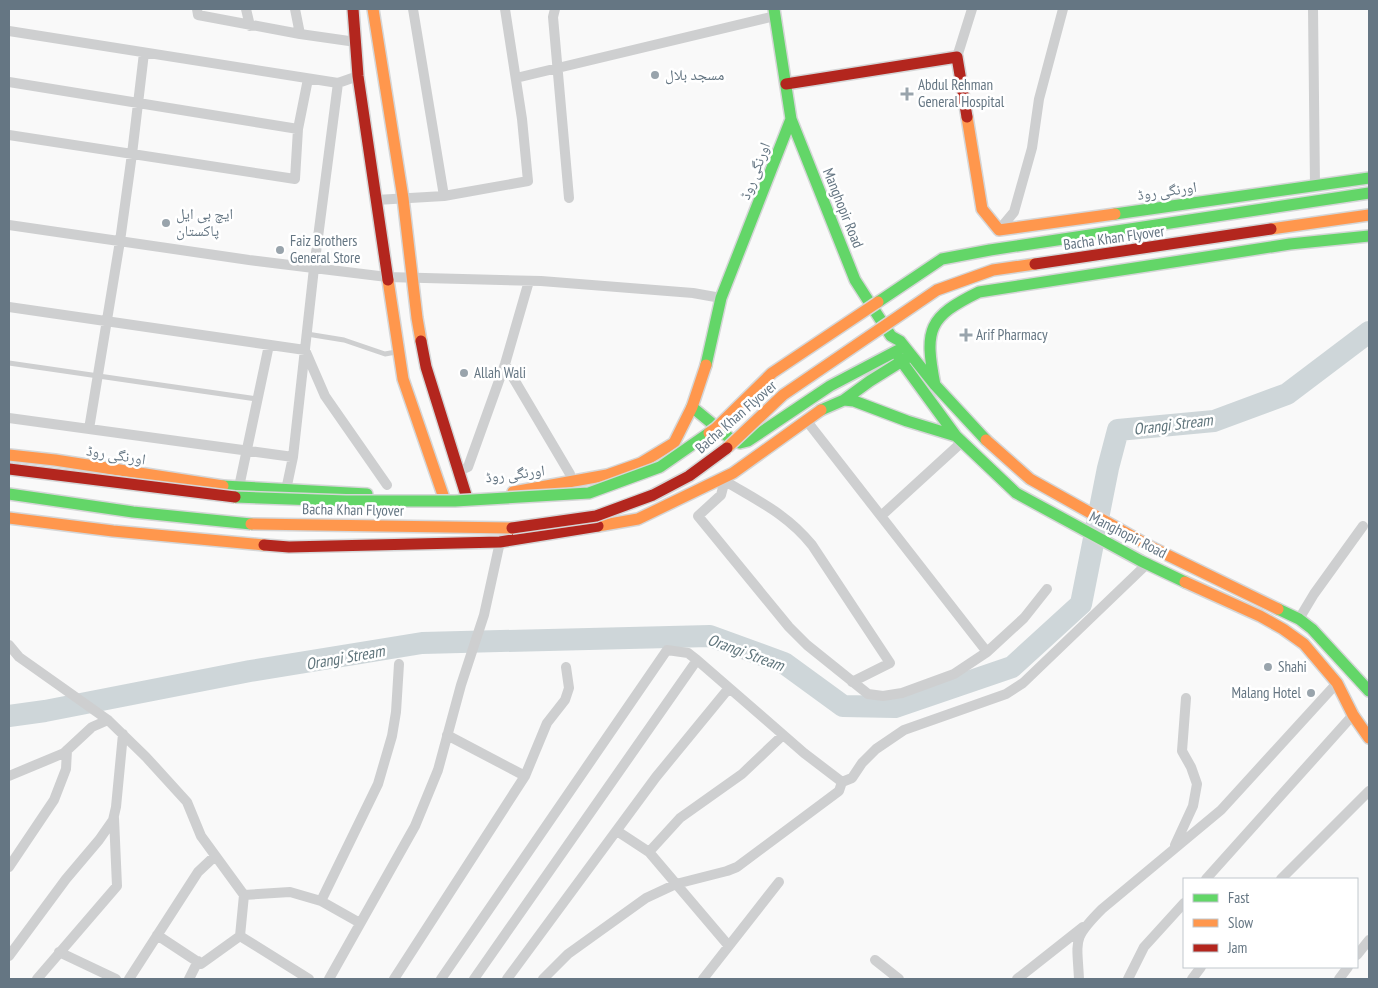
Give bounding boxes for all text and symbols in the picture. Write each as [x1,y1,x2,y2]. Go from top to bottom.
place label: مسجد بلال [665,65,724,85]
marker: مسجد بلال [649,69,661,81]
place label: Abdul Rehman General Hospital [918,75,1005,111]
marker: Abdul Rehman General Hospital [900,87,914,101]
street label: اورنگی روڈ [735,139,775,203]
street label: Manghopir Road [819,165,868,250]
street label: اورنگی روڈ [1136,177,1198,205]
place label: ایچ بی ایل پاکستان [176,204,233,241]
marker: ایچ بی ایل پاکستان [160,217,172,229]
street label: Bacha Khan Flyover [1062,221,1167,254]
place label: Faiz Brothers General Store [290,231,360,267]
marker: Faiz Brothers General Store [274,244,286,256]
place label: Arif Pharmacy [976,325,1048,344]
marker: Arif Pharmacy [960,329,972,341]
place label: Allah Wali [474,363,526,382]
marker: Allah Wali [458,367,470,379]
street label: Bacha Khan Flyover [691,375,781,457]
water label: Orangi Stream [1132,409,1215,439]
street label: اورنگی روڈ [85,440,147,470]
street label: اورنگی روڈ [484,460,546,488]
street label: Bacha Khan Flyover [302,499,405,520]
street label: Manghopir Road [1086,507,1170,562]
water label: Orangi Stream [705,629,788,676]
water label: Orangi Stream [304,640,387,674]
place label: Shahi [1278,657,1307,676]
marker: Shahi [1262,661,1274,673]
place label: Malang Hotel [1231,683,1301,702]
marker: Malang Hotel [1305,687,1317,699]
legend [1183,878,1358,968]
text: Fast [1228,888,1249,907]
text: Slow [1228,913,1253,932]
text: Jam [1227,938,1247,957]

